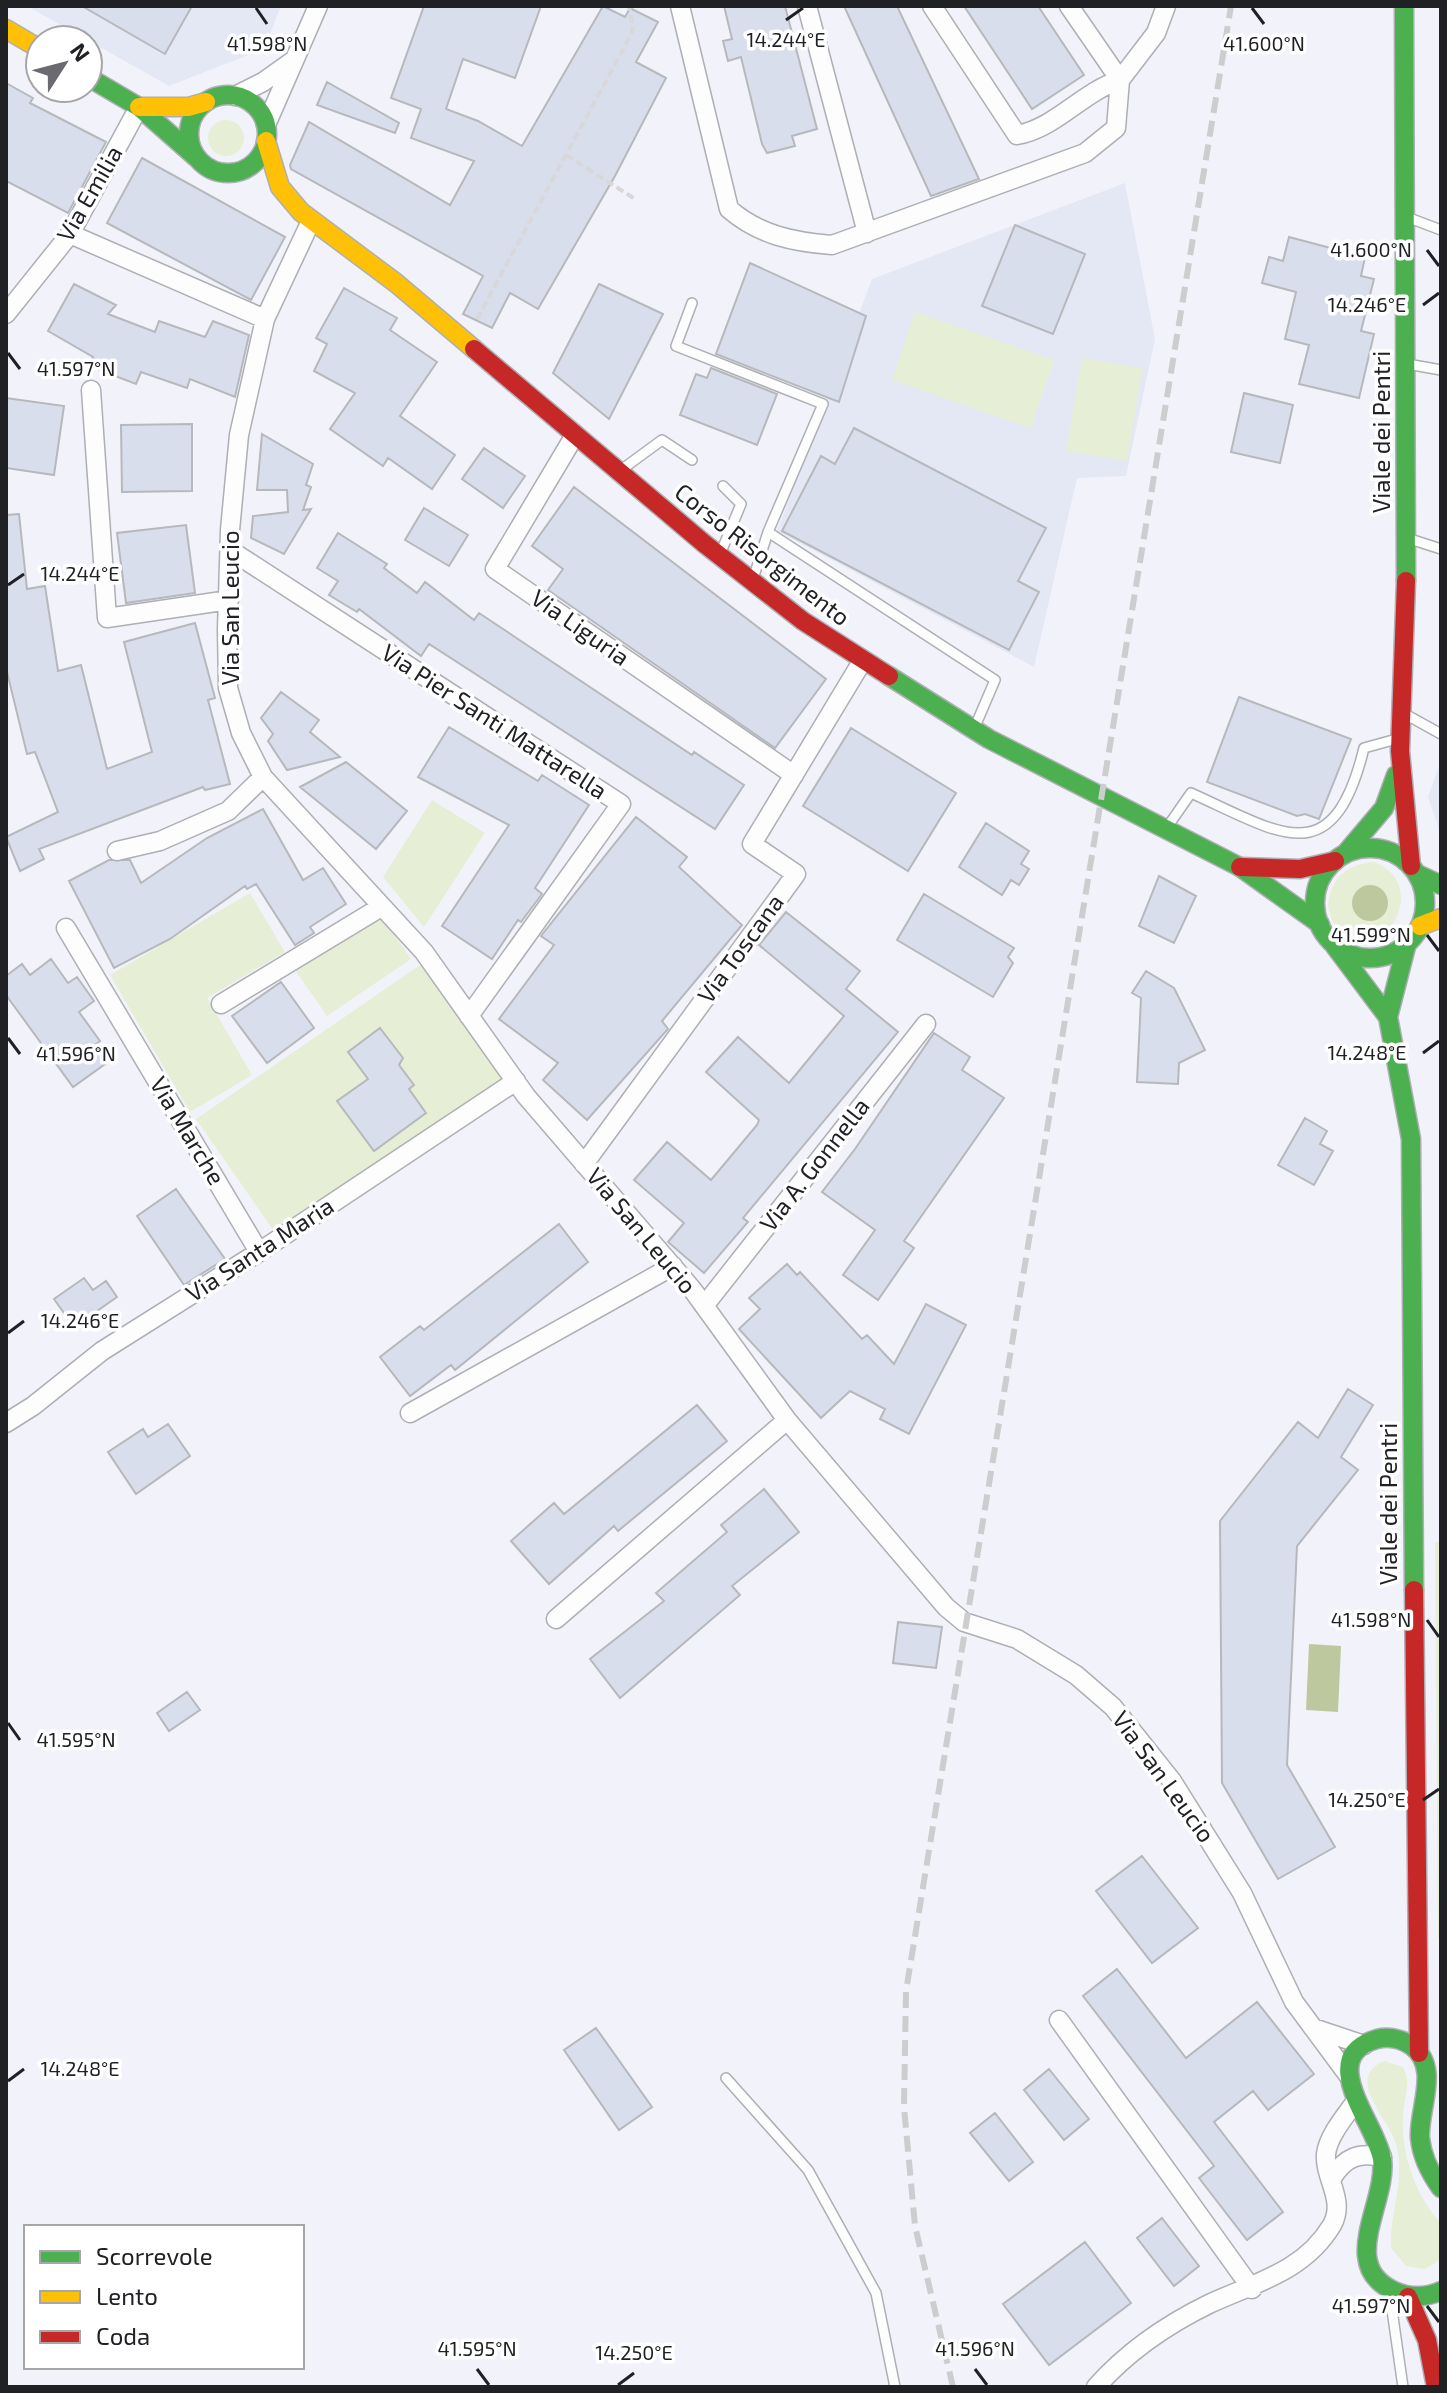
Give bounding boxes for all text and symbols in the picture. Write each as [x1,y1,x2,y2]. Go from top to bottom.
north arrow [24,24,104,104]
text: 14.244°E [746,27,826,51]
text: 41.598°N [227,31,307,55]
text: 41.600°N [1223,31,1305,55]
text: N [66,38,96,66]
street label: Via Emilia [50,140,128,246]
text: 41.600°N [1330,237,1412,261]
text: 14.246°E [1328,292,1406,316]
street label: Viale dei Pentri [1366,351,1395,513]
text: 41.597°N [37,356,115,380]
street label: Corso Risorgimento [670,476,856,631]
street label: Via San Leucio [215,530,244,686]
text: 14.244°E [40,561,120,585]
street label: Via Liguria [526,582,636,671]
street label: Via Pier Santi Mattarella [377,637,613,805]
street label: Via Toscana [691,888,789,1008]
text: 41.599°N [1331,922,1411,946]
text: 14.248°E [1328,1040,1406,1064]
text: 41.596°N [36,1041,116,1065]
street label: Via Marche [145,1071,232,1190]
street label: Via A. Gonnella [753,1092,875,1237]
street label: Via San Leucio [581,1161,703,1299]
street label: Via Santa Maria [180,1190,339,1307]
text: 14.246°E [41,1308,119,1332]
street label: Viale dei Pentri [1373,1423,1402,1585]
text: 41.598°N [1331,1607,1411,1631]
street label: Via San Leucio [1107,1705,1222,1847]
text: 41.595°N [36,1727,116,1751]
text: 14.250°E [1328,1787,1406,1811]
text: 14.248°E [41,2056,119,2080]
legend [24,2225,304,2369]
text: Scorrevole [96,2241,213,2270]
text: Lento [96,2281,158,2310]
text: 41.597°N [1332,2293,1410,2317]
text: Coda [96,2321,150,2350]
text: 41.595°N [437,2336,517,2360]
text: 41.596°N [935,2336,1015,2360]
text: 14.250°E [595,2340,673,2364]

